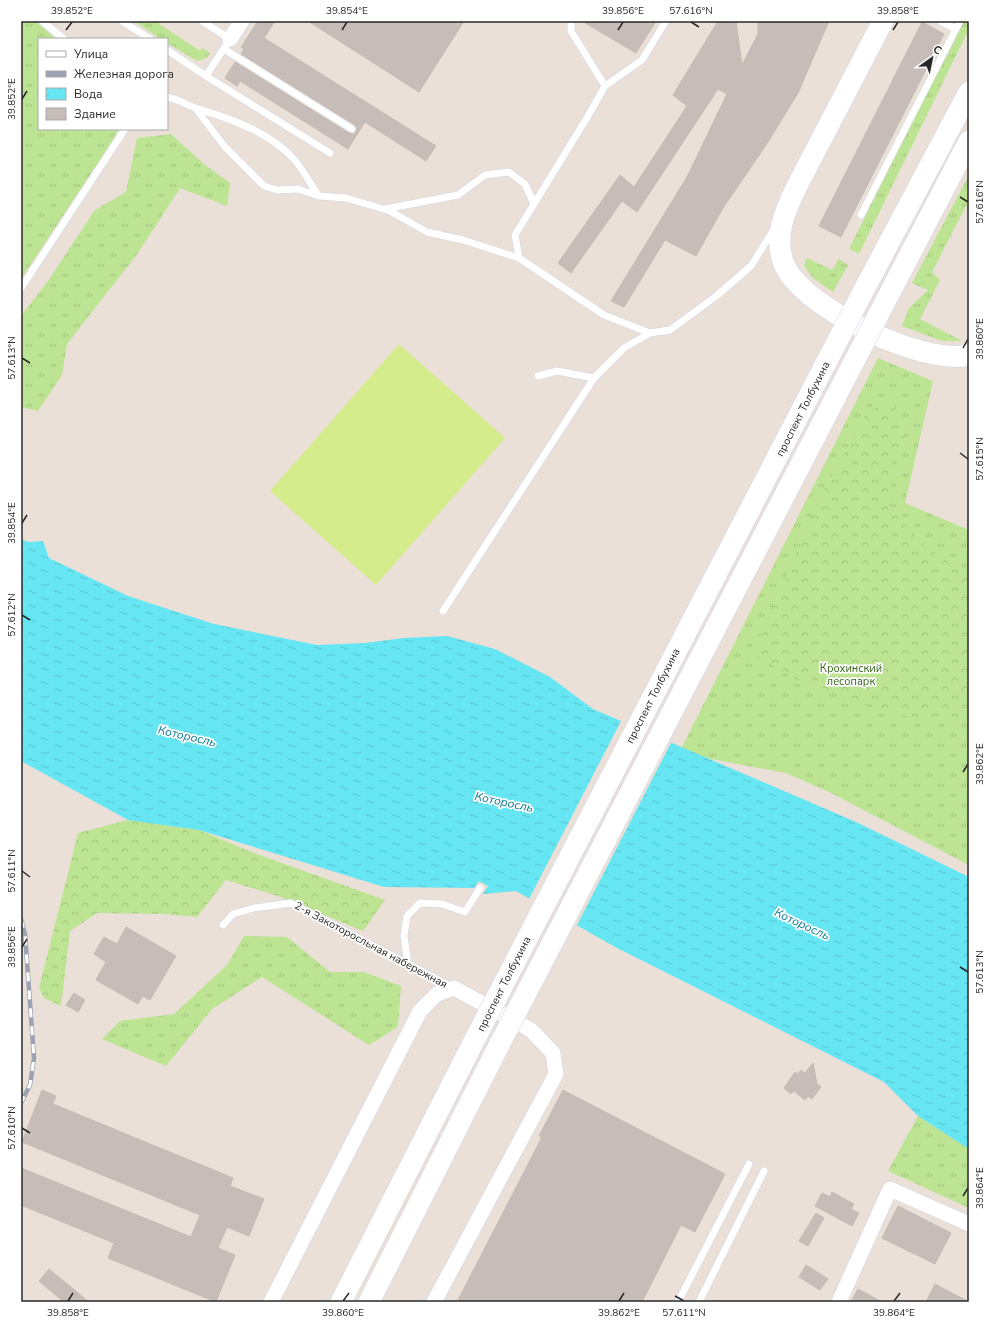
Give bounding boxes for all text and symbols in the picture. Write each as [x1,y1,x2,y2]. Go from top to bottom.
text: 39.852°E [51,4,93,18]
text: 39.854°E [326,4,368,18]
text: 39.856°E [602,4,644,18]
text: 57.616°N [669,4,713,18]
text: 39.858°E [877,4,919,18]
legend [38,38,168,130]
north arrow [912,38,952,78]
text: С [930,42,945,59]
text: Улица [73,46,108,62]
text: Железная дорога [74,66,174,82]
text: 39.852°E [5,78,19,120]
text: Вода [74,86,102,102]
text: Здание [74,106,116,122]
text: 57.616°N [973,180,987,224]
text: 39.860°E [973,318,987,360]
text: 57.613°N [5,336,19,380]
street label: проспект Толбухина [772,359,834,459]
text: 57.615°N [973,437,987,481]
text: 39.854°E [5,502,19,544]
text: 57.612°N [5,593,19,637]
street label: проспект Толбухина [622,646,684,746]
park label: Крохинский лесопарк [820,661,882,689]
water label: Которосль [156,722,218,750]
text: 39.862°E [973,743,987,785]
water label: Которосль [473,788,535,816]
text: 57.611°N [5,849,19,893]
street label: 2-я Закоторосльная набережная [292,898,450,992]
water label: Которосль [772,904,832,944]
text: 39.856°E [5,926,19,968]
street label: проспект Толбухина [473,934,535,1034]
text: 57.613°N [973,950,987,994]
text: 57.610°N [5,1106,19,1150]
text: 39.864°E [973,1167,987,1209]
text: 39.858°E [47,1306,89,1320]
text: 39.860°E [322,1306,364,1320]
text: 39.862°E [598,1306,640,1320]
text: 57.611°N [662,1306,706,1320]
text: 39.864°E [873,1306,915,1320]

